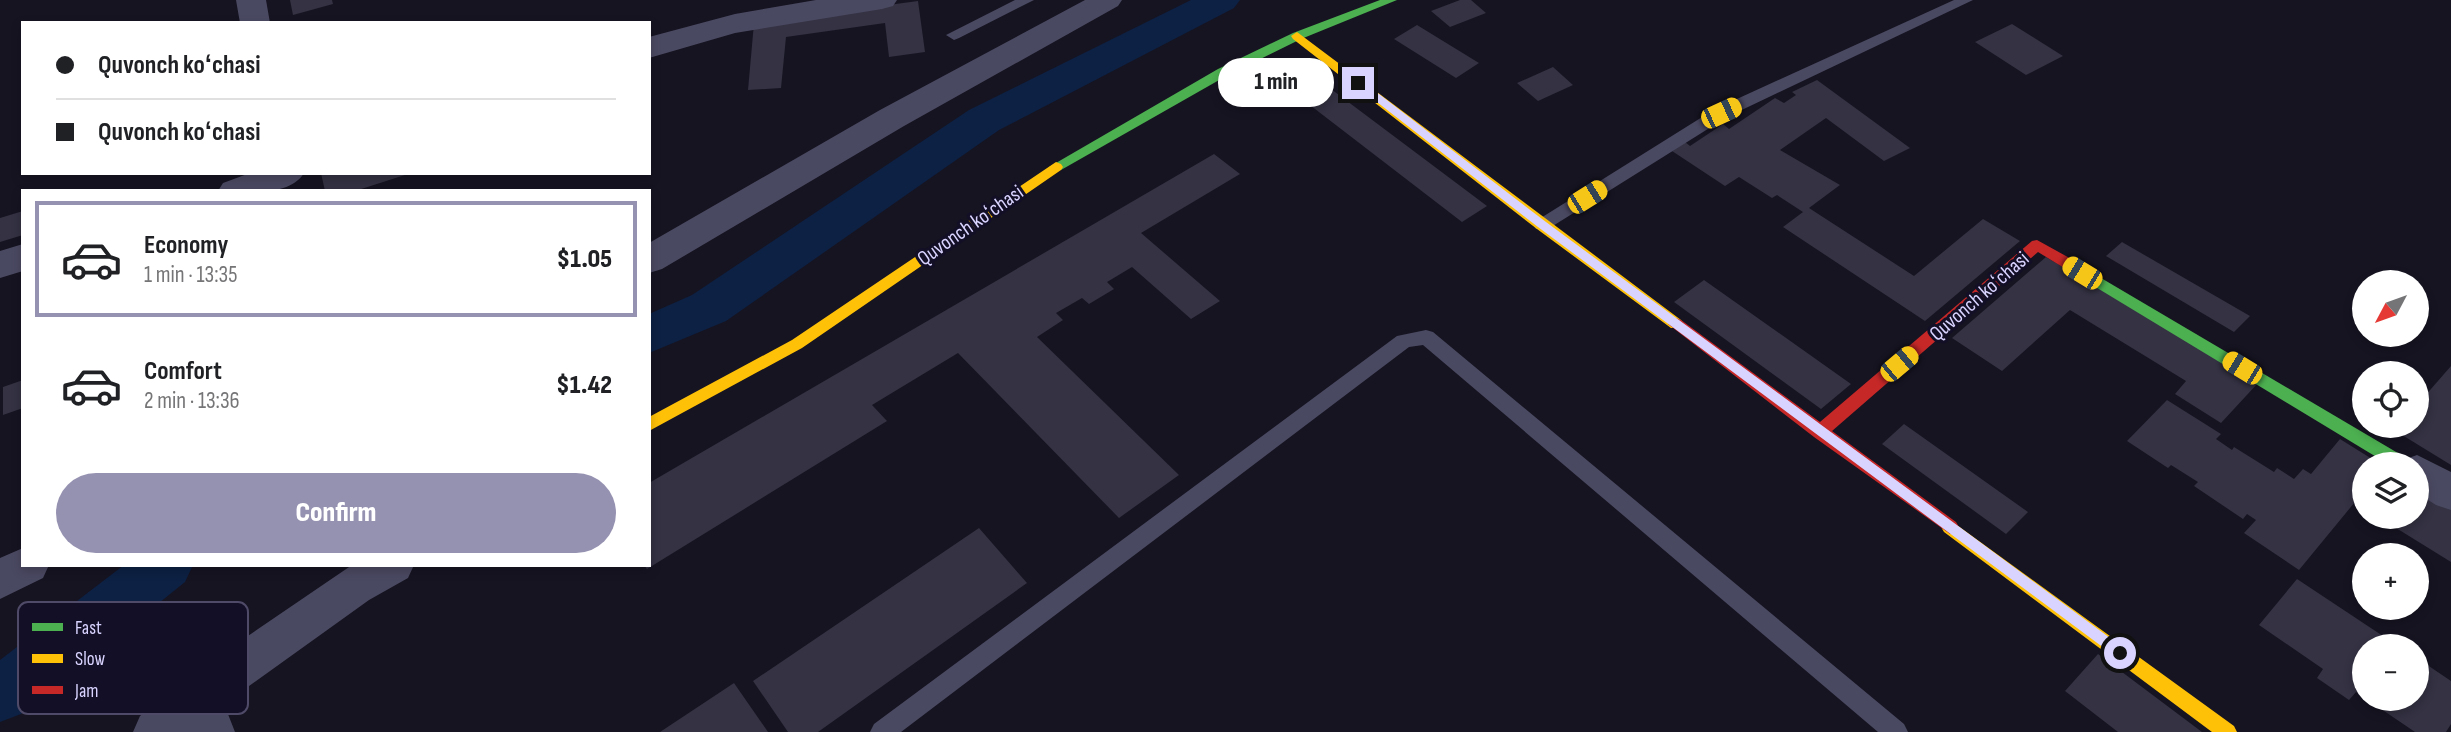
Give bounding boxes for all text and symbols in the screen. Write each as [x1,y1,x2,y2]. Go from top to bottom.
text: Quvonch koʻchasi [98,50,261,81]
callout: 1 min [1218,58,1334,108]
route end [1342,67,1374,99]
text: 1 min [1254,68,1298,96]
car [1698,95,1745,131]
text: Quvonch koʻchasi [98,117,261,148]
car [1564,177,1611,217]
street label: Quvonch koʻchasi [913,180,1028,271]
icon: car [60,228,123,291]
text: Economy [144,230,228,261]
text: $1.05 [557,244,612,275]
street label: Quvonch koʻchasi [1925,246,2034,346]
car [2059,253,2106,293]
text: 1 min · 13:35 [144,261,237,289]
north arrow [2352,270,2429,346]
map controls [2352,270,2429,711]
car [1877,342,1922,386]
car [2219,348,2266,388]
icon: car [60,354,123,417]
text: Comfort [144,356,222,387]
button: locate [2352,361,2429,438]
text: $1.42 [556,370,612,401]
text: 2 min · 13:36 [144,387,240,415]
button: layers [2352,452,2429,529]
button: Confirm [56,473,616,553]
button: + [2352,543,2429,620]
legend [18,602,248,714]
text: Fast [75,617,102,640]
button: − [2352,634,2429,711]
route start [2104,637,2136,669]
text: Slow [75,648,105,671]
text: Jam [74,680,98,703]

